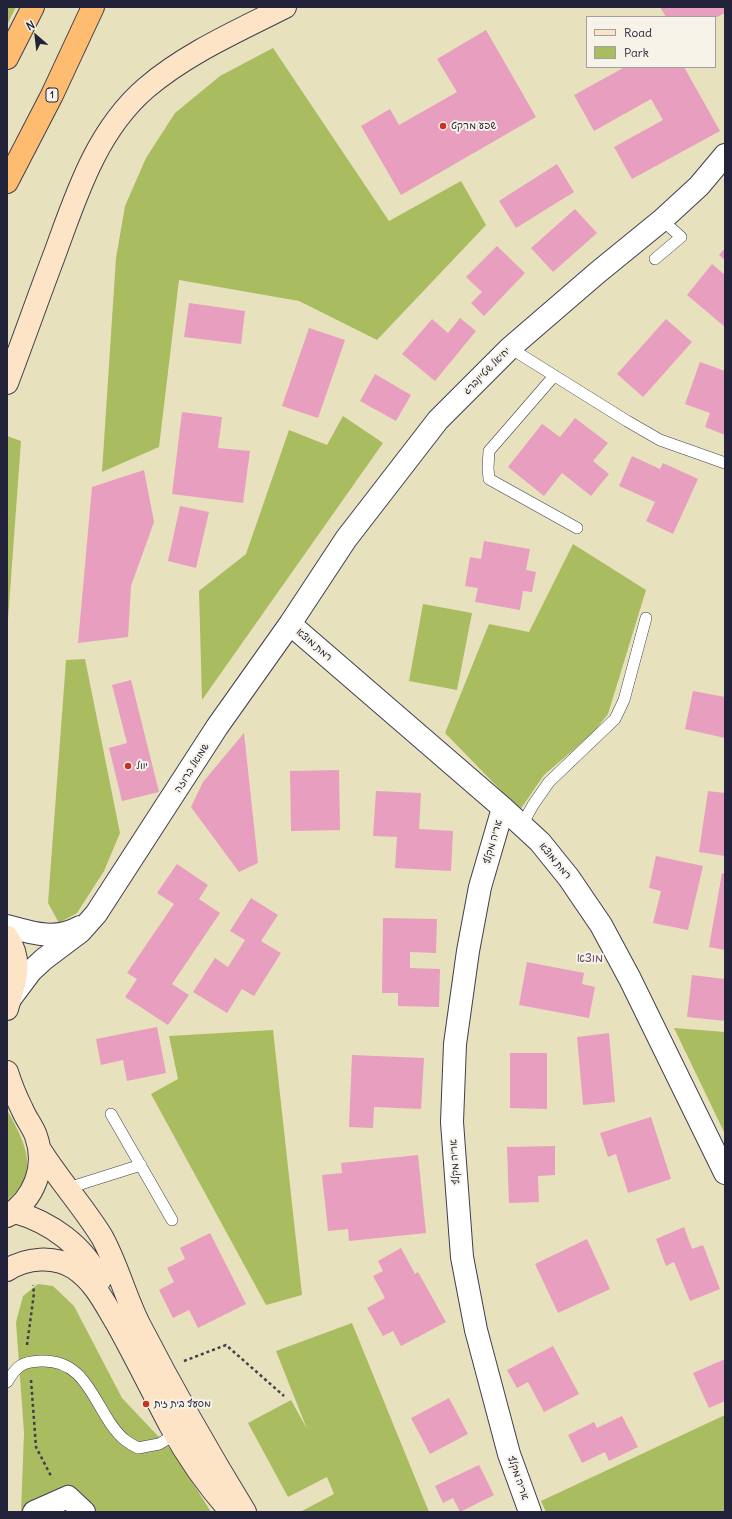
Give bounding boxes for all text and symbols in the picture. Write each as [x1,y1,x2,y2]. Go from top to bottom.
north arrow [16,16,56,56]
legend [586,16,716,68]
text: N [24,17,37,33]
text: Road [624,25,652,40]
text: Park [624,45,649,60]
road number: 1 [46,88,58,102]
place label: שפע מרקט [451,120,496,132]
marker: שפע מרקט [438,121,448,131]
street label: יחיאל שטיינברג [461,345,513,397]
street label: רמת מוצא [294,626,334,664]
street label: שמואל ברוזה [172,741,212,795]
place label: יוול [136,760,148,772]
marker: יוול [123,761,133,771]
street label: אריה מקלף [481,818,505,866]
street label: רמת מוצא [536,840,574,882]
district label: מוצא [577,952,603,966]
street label: אריה מקלף [447,1139,463,1185]
place label: מסעף בית זית [154,1398,211,1410]
marker: מסעף בית זית [141,1399,151,1409]
street label: אריה מקלף [505,1454,531,1502]

